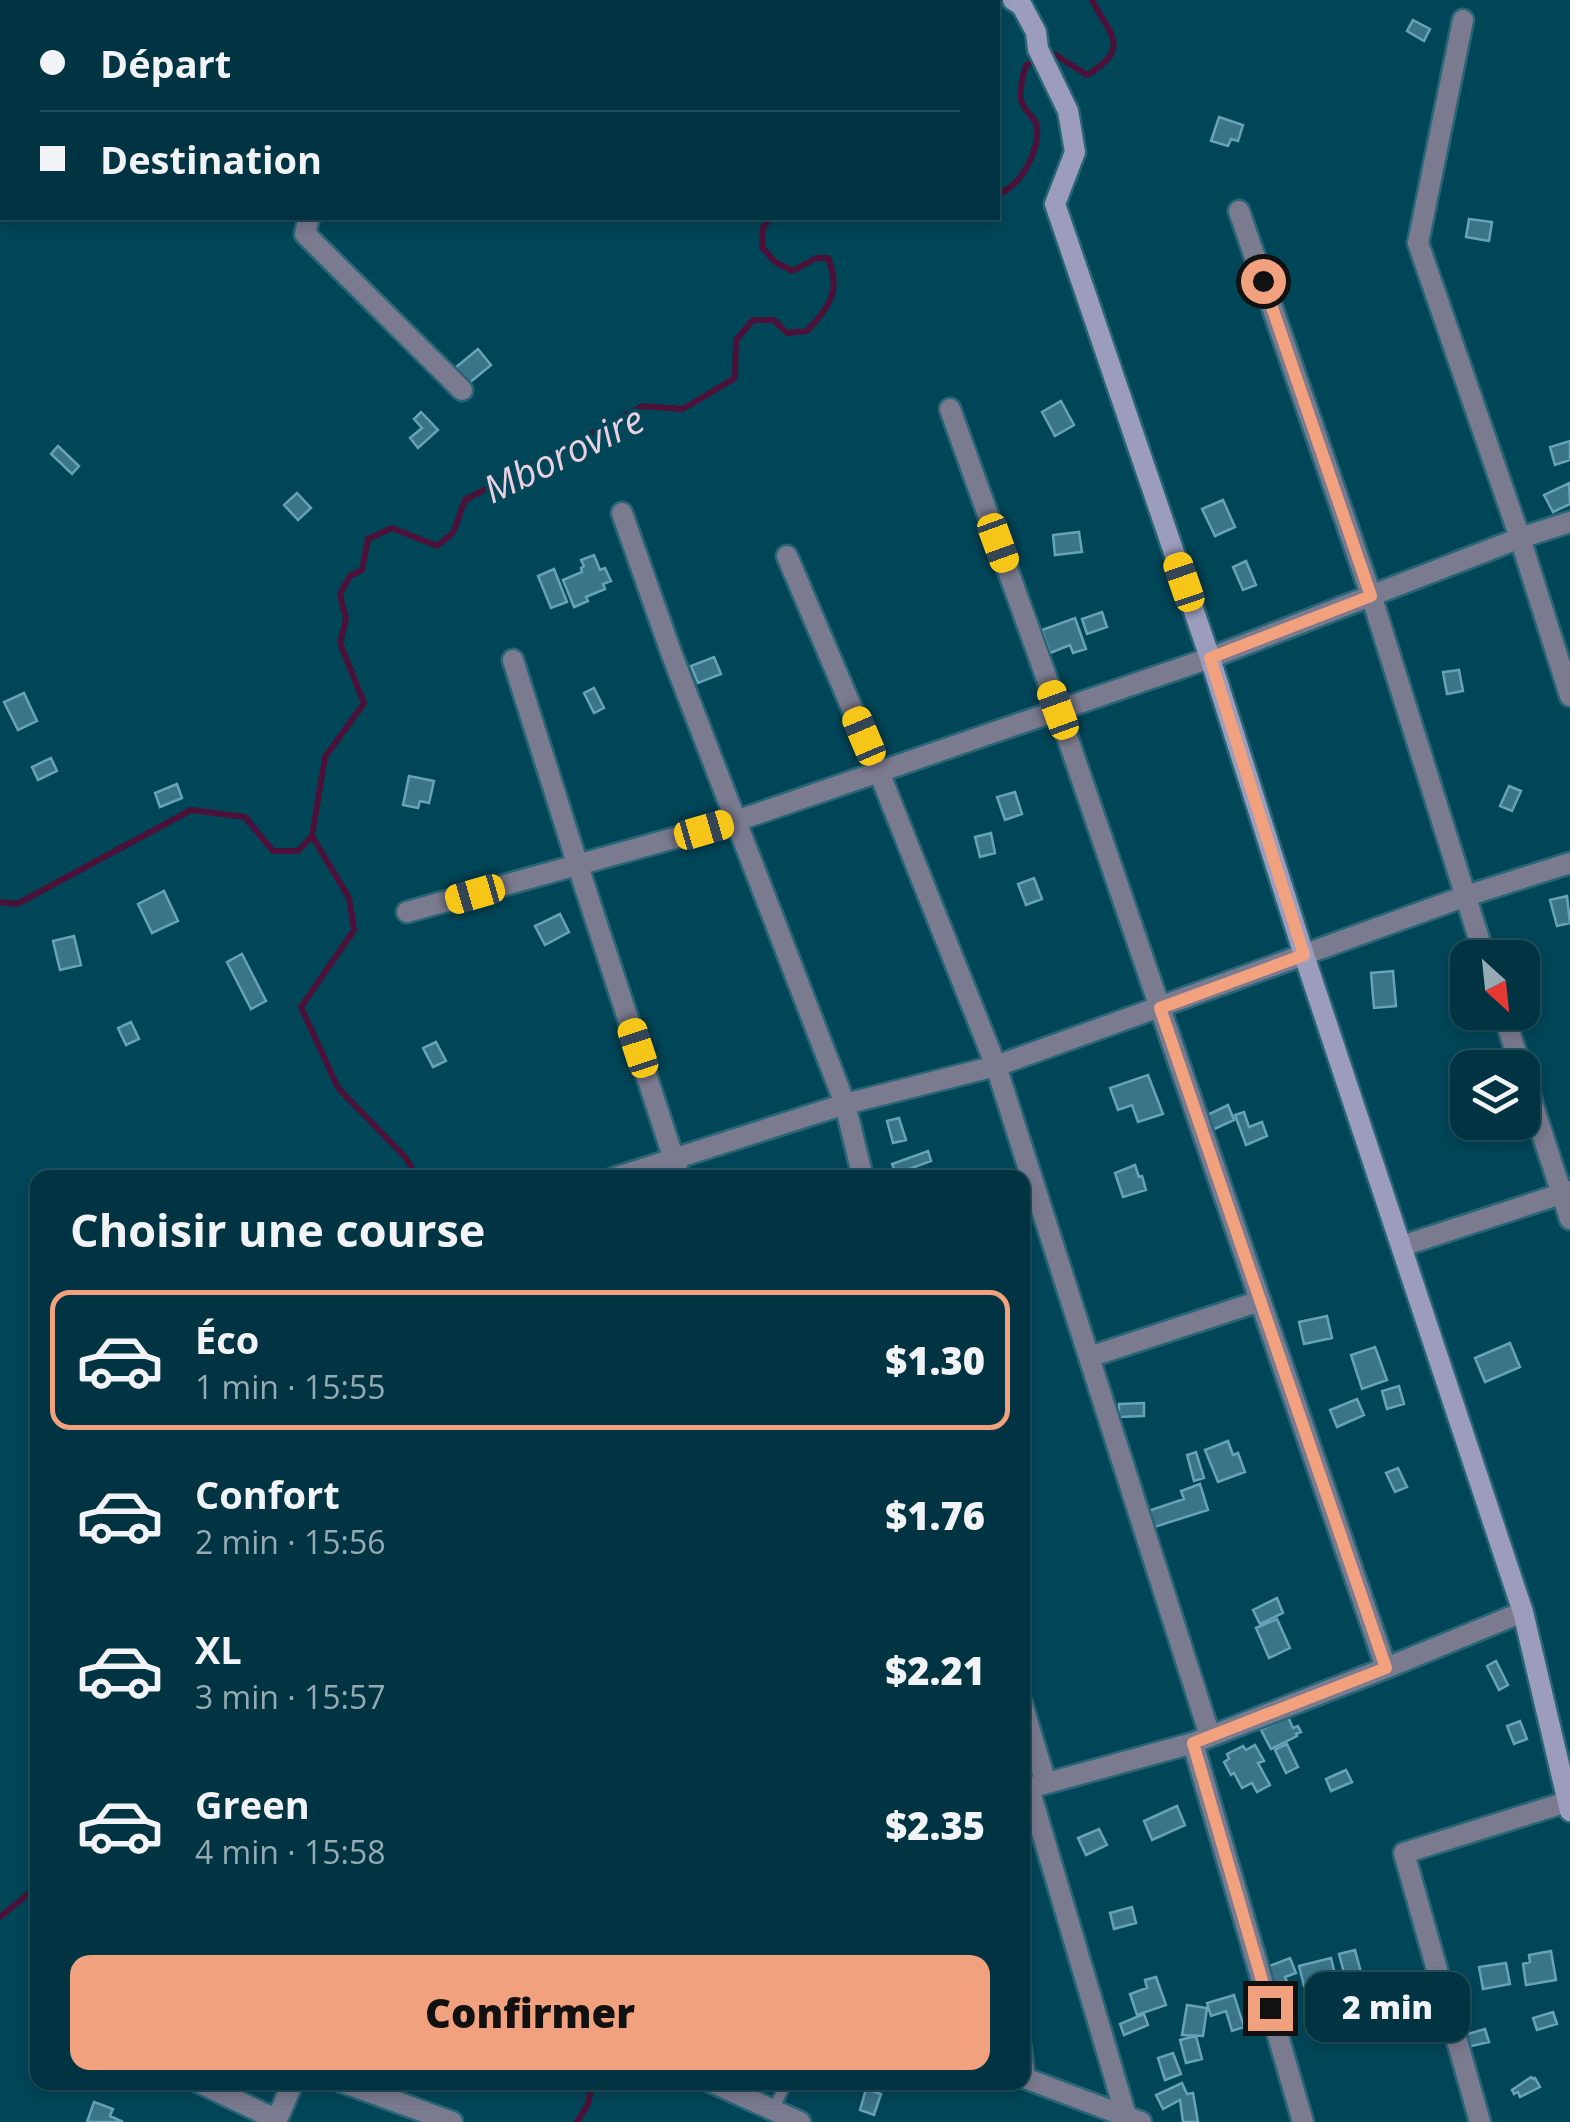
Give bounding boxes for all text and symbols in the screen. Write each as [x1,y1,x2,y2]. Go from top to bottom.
text: Départ [100,37,231,89]
text: Destination [100,133,322,185]
route start [1241,259,1286,304]
water label: Mborovire [474,392,652,514]
car [974,510,1022,576]
car [1160,549,1208,615]
car [1034,677,1082,743]
car [838,703,890,769]
car [671,807,737,853]
car [442,871,508,917]
north arrow [1450,940,1540,1030]
map controls [1450,940,1540,1140]
car [614,1015,662,1081]
button: layers [1450,1050,1540,1140]
text: Choisir une course [70,1199,485,1260]
text: Éco [195,1313,259,1365]
icon: car [75,1315,165,1405]
text: $1.30 [885,1334,985,1386]
text: 1 min · 15:55 [195,1365,386,1408]
text: Confort [195,1468,340,1520]
icon: car [75,1470,165,1560]
text: $1.76 [885,1489,985,1541]
text: 2 min · 15:56 [195,1520,386,1563]
text: XL [195,1623,242,1675]
icon: car [75,1625,165,1715]
text: $2.21 [885,1644,985,1696]
text: 3 min · 15:57 [195,1675,386,1718]
text: Green [195,1778,310,1830]
icon: car [75,1780,165,1870]
text: $2.35 [885,1799,985,1851]
text: 4 min · 15:58 [195,1830,386,1873]
button: Confirmer [70,1955,990,2070]
callout: 2 min [1305,1973,1470,2043]
text: 2 min [1342,1985,1433,2028]
route end [1248,1986,1293,2031]

